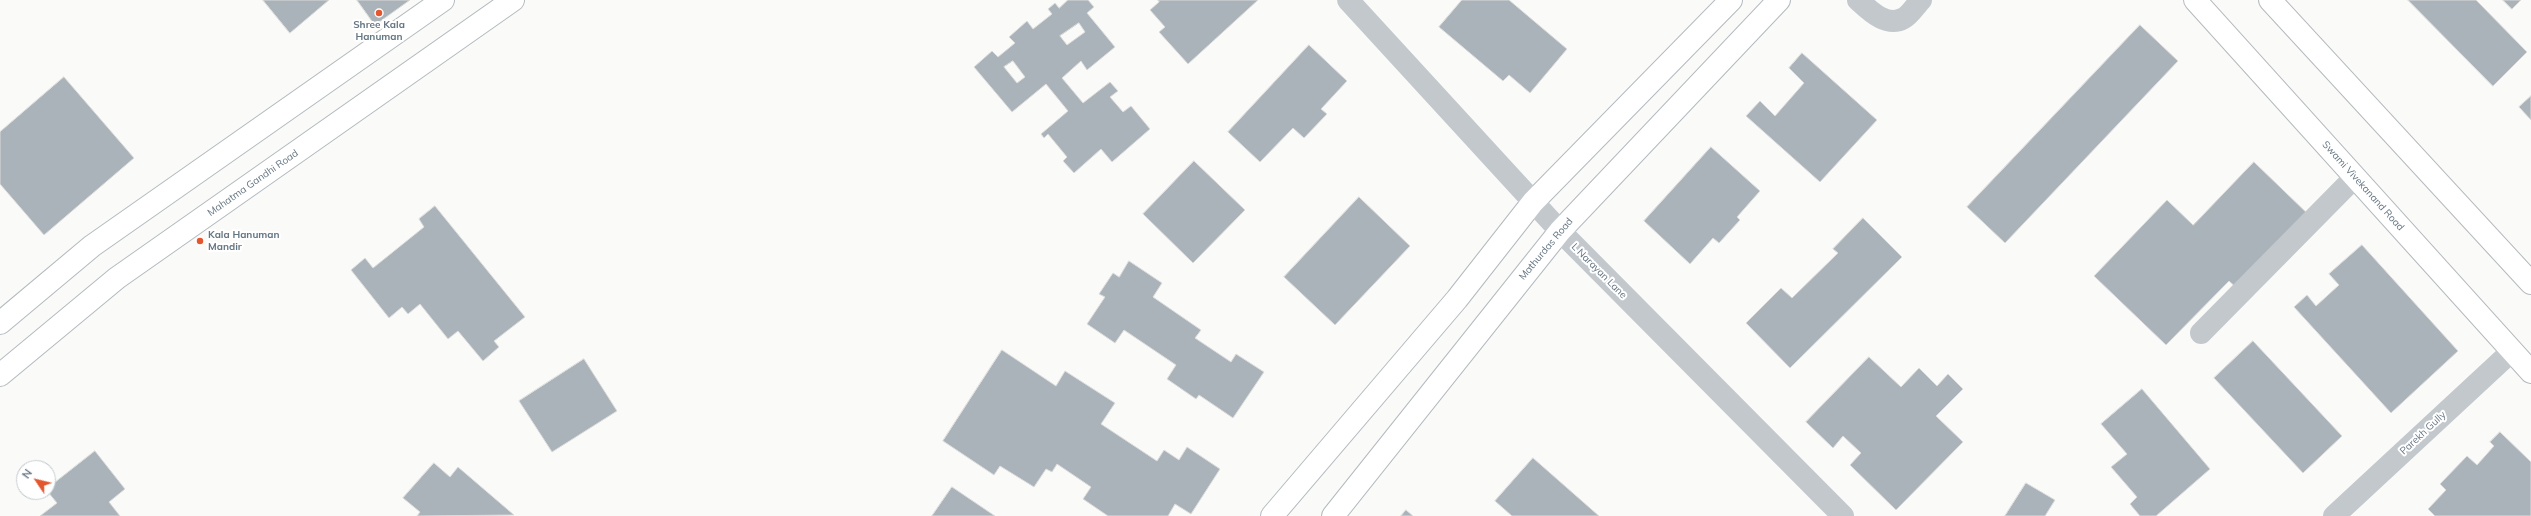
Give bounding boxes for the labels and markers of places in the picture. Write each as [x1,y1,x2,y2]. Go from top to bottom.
marker: Shree Kala Hanuman [374,8,384,18]
place label: Shree Kala Hanuman [353,19,405,42]
place label: Kala Hanuman Mandir [208,229,280,252]
marker: Kala Hanuman Mandir [195,236,205,246]

